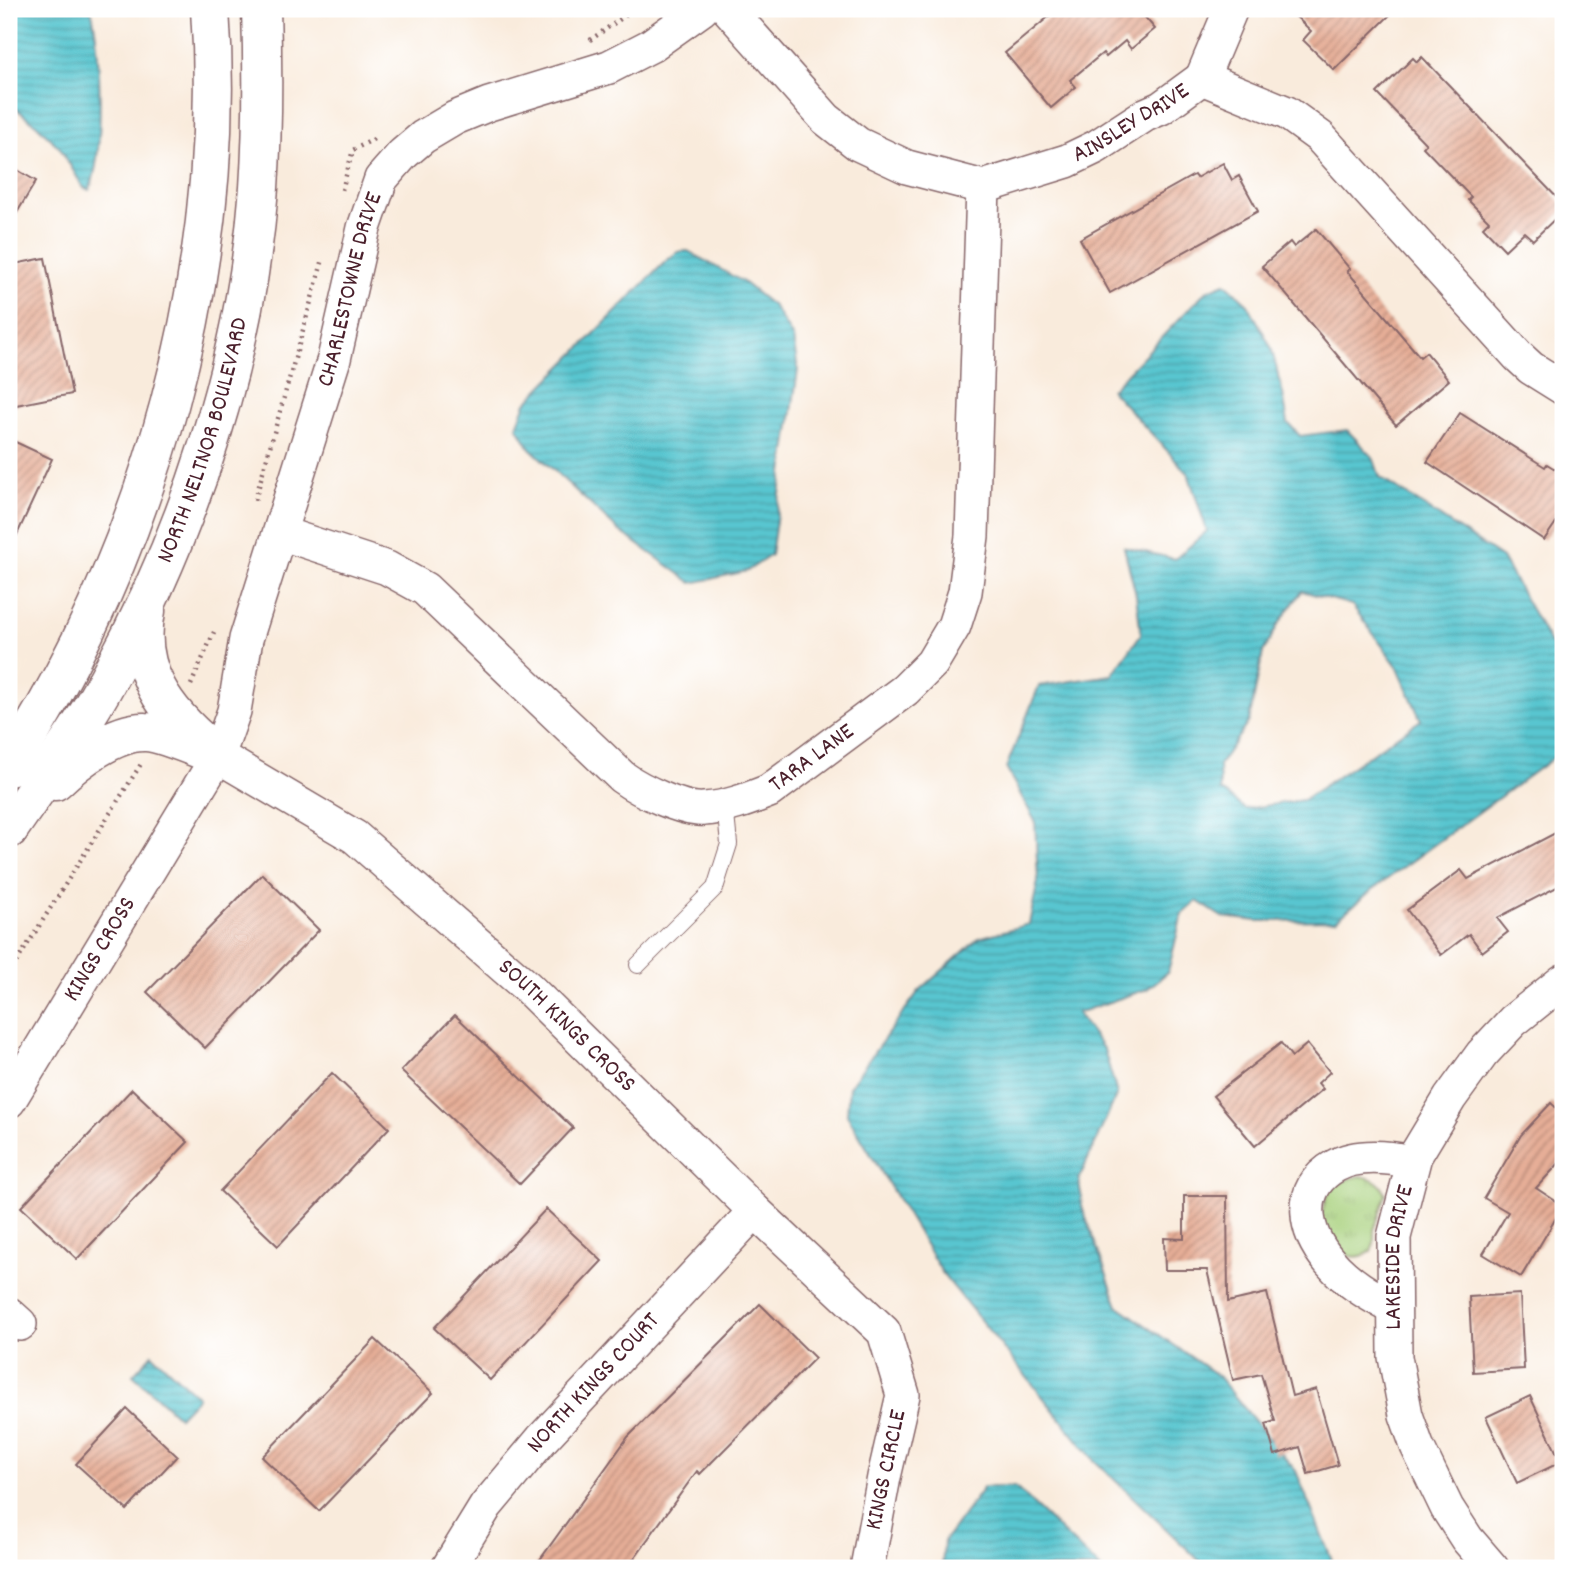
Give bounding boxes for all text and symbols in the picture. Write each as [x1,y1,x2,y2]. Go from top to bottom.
street label: AINSLEY DRIVE [1067,75,1197,173]
street label: CHARLESTOWNE DRIVE [309,188,392,391]
street label: NORTH NELTNOR BOULEVARD [149,315,258,569]
street label: TARA LANE [762,716,862,802]
street label: KINGS CROSS [56,891,146,1009]
street label: SOUTH KINGS CROSS [490,951,643,1101]
street label: LAKESIDE DRIVE [1377,1181,1424,1330]
street label: NORTH KINGS COURT [519,1305,669,1461]
street label: KINGS CIRCLE [858,1407,916,1533]

